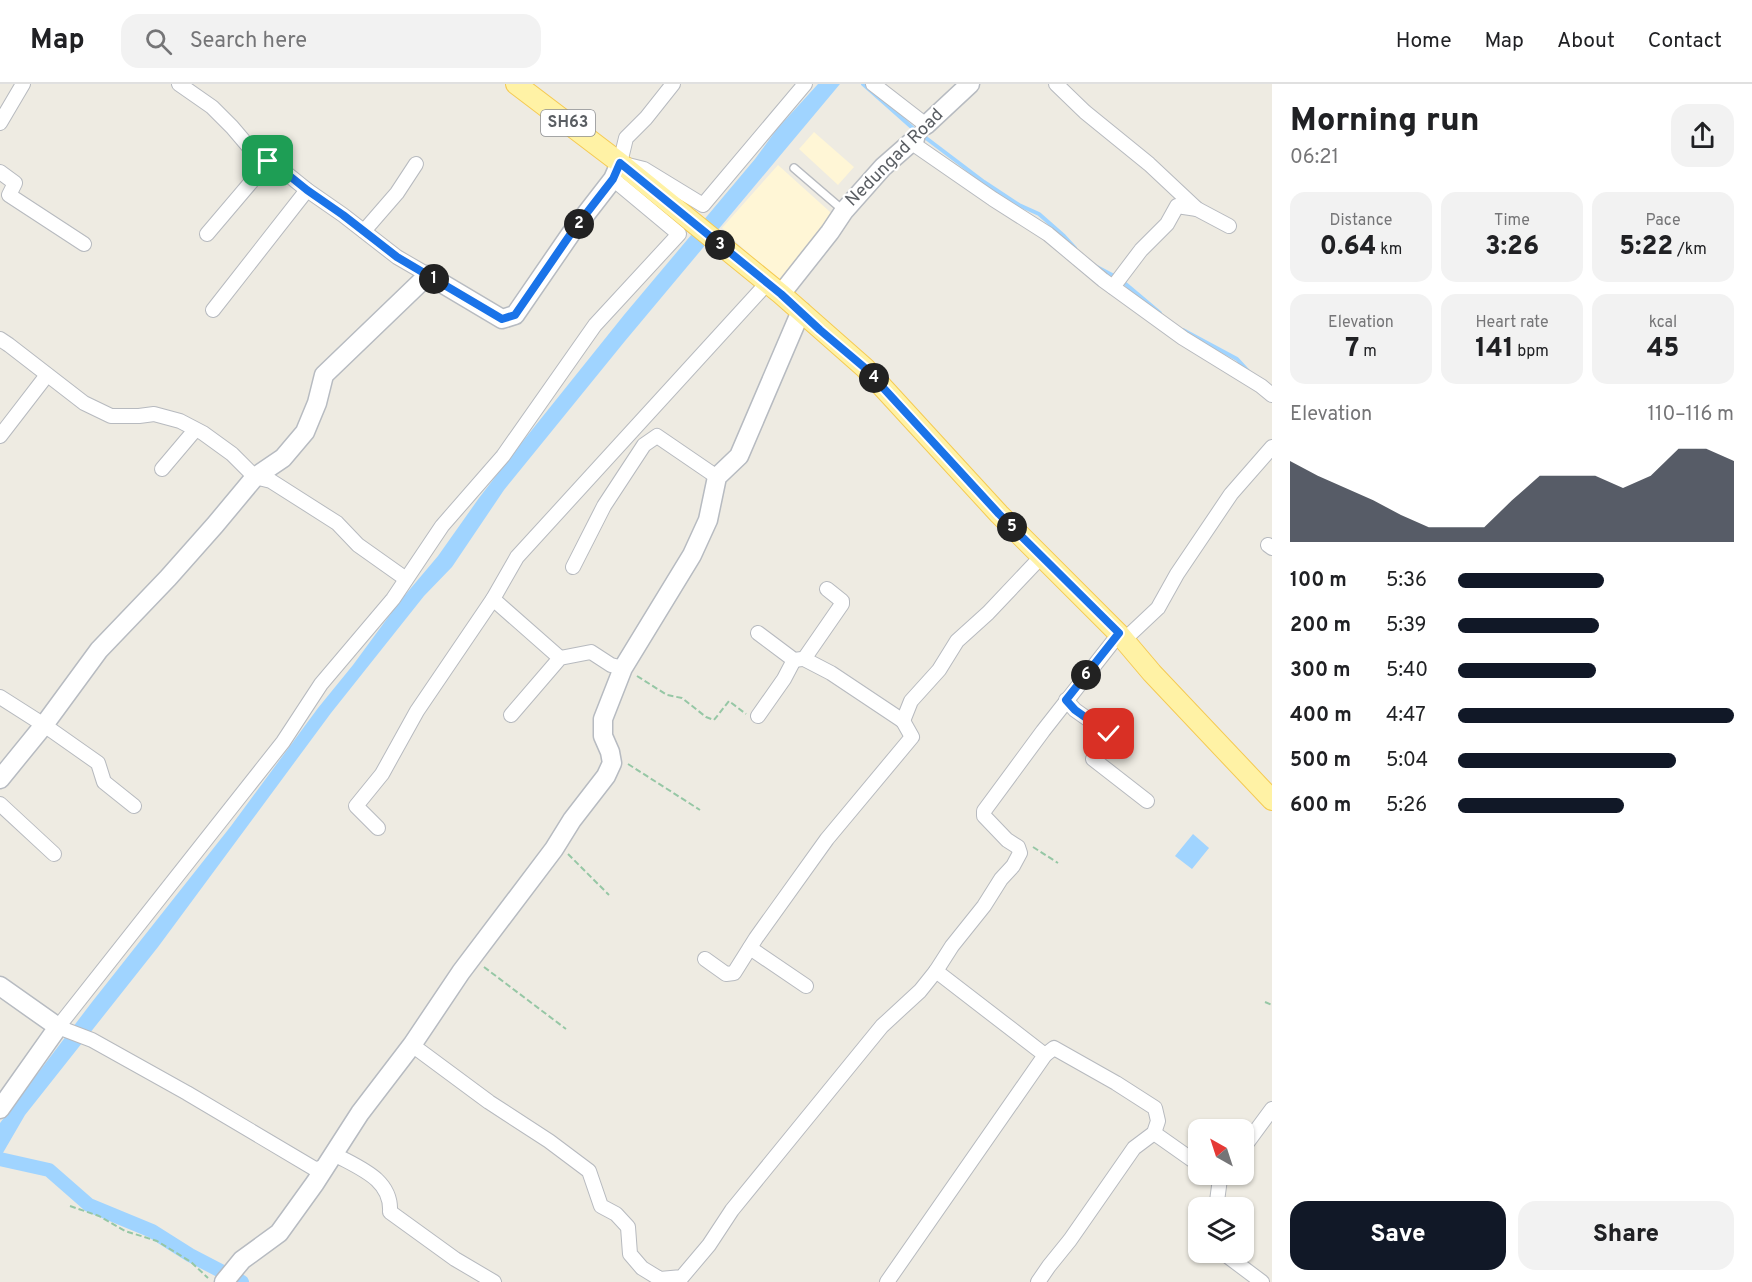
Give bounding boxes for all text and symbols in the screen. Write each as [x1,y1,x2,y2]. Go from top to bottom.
search box [121,14,541,68]
text: Map [30,23,85,59]
icon: search [142,25,175,58]
text: Search here [190,28,307,55]
text: Home [1396,28,1452,55]
text: Map [1485,28,1524,55]
text: About [1557,28,1615,55]
text: Contact [1648,28,1722,55]
text: Morning run [1290,101,1480,143]
street label: Nedungad Road [841,104,949,212]
button: share [1671,104,1734,167]
road number: SH63 [541,110,595,136]
pin [242,135,293,186]
icon: arrive [251,144,284,177]
text: 06:21 [1290,145,1339,171]
pin: 2 [564,209,594,239]
text: Distance [1330,211,1392,231]
text: Time [1494,211,1530,231]
text: Pace [1645,211,1681,231]
text: 2 [574,214,584,234]
pin: 3 [705,230,735,260]
text: 0.64 [1320,231,1376,264]
text: 3:26 [1485,231,1539,264]
text: 5:22 [1619,231,1673,264]
text: 3 [715,235,725,255]
text: km [1376,240,1402,260]
text: /km [1673,240,1707,260]
pin: 1 [419,264,449,294]
text: 1 [431,269,437,289]
text: Elevation [1328,313,1394,333]
text: Heart rate [1475,313,1549,333]
text: kcal [1649,313,1677,333]
text: 7 [1345,333,1359,366]
text: 141 [1475,333,1514,366]
text: 45 [1647,333,1679,366]
text: m [1359,342,1377,362]
text: bpm [1514,342,1549,362]
pin: 4 [859,363,889,393]
text: 4 [869,368,879,388]
text: Elevation [1290,402,1372,428]
text: 110–116 m [1648,402,1734,428]
pin: 5 [997,512,1027,542]
text: 5 [1007,517,1017,537]
text: 100 m [1290,568,1347,594]
text: 5:36 [1386,568,1427,594]
text: 200 m [1290,613,1351,639]
text: 5:39 [1386,613,1427,639]
text: 300 m [1290,658,1351,684]
text: 5:40 [1386,658,1428,684]
pin: 6 [1071,660,1101,690]
text: 6 [1081,665,1091,685]
text: 400 m [1290,703,1352,729]
text: 4:47 [1386,703,1426,729]
pin [1083,708,1134,759]
icon: check [1092,717,1125,750]
text: 500 m [1290,748,1351,774]
text: 5:04 [1386,748,1428,774]
text: 600 m [1290,793,1351,819]
text: 5:26 [1386,793,1427,819]
north arrow [1188,1119,1254,1185]
map controls [1188,1119,1254,1263]
button: layers [1188,1197,1254,1263]
button: Save [1290,1201,1506,1270]
button: Share [1518,1201,1734,1270]

